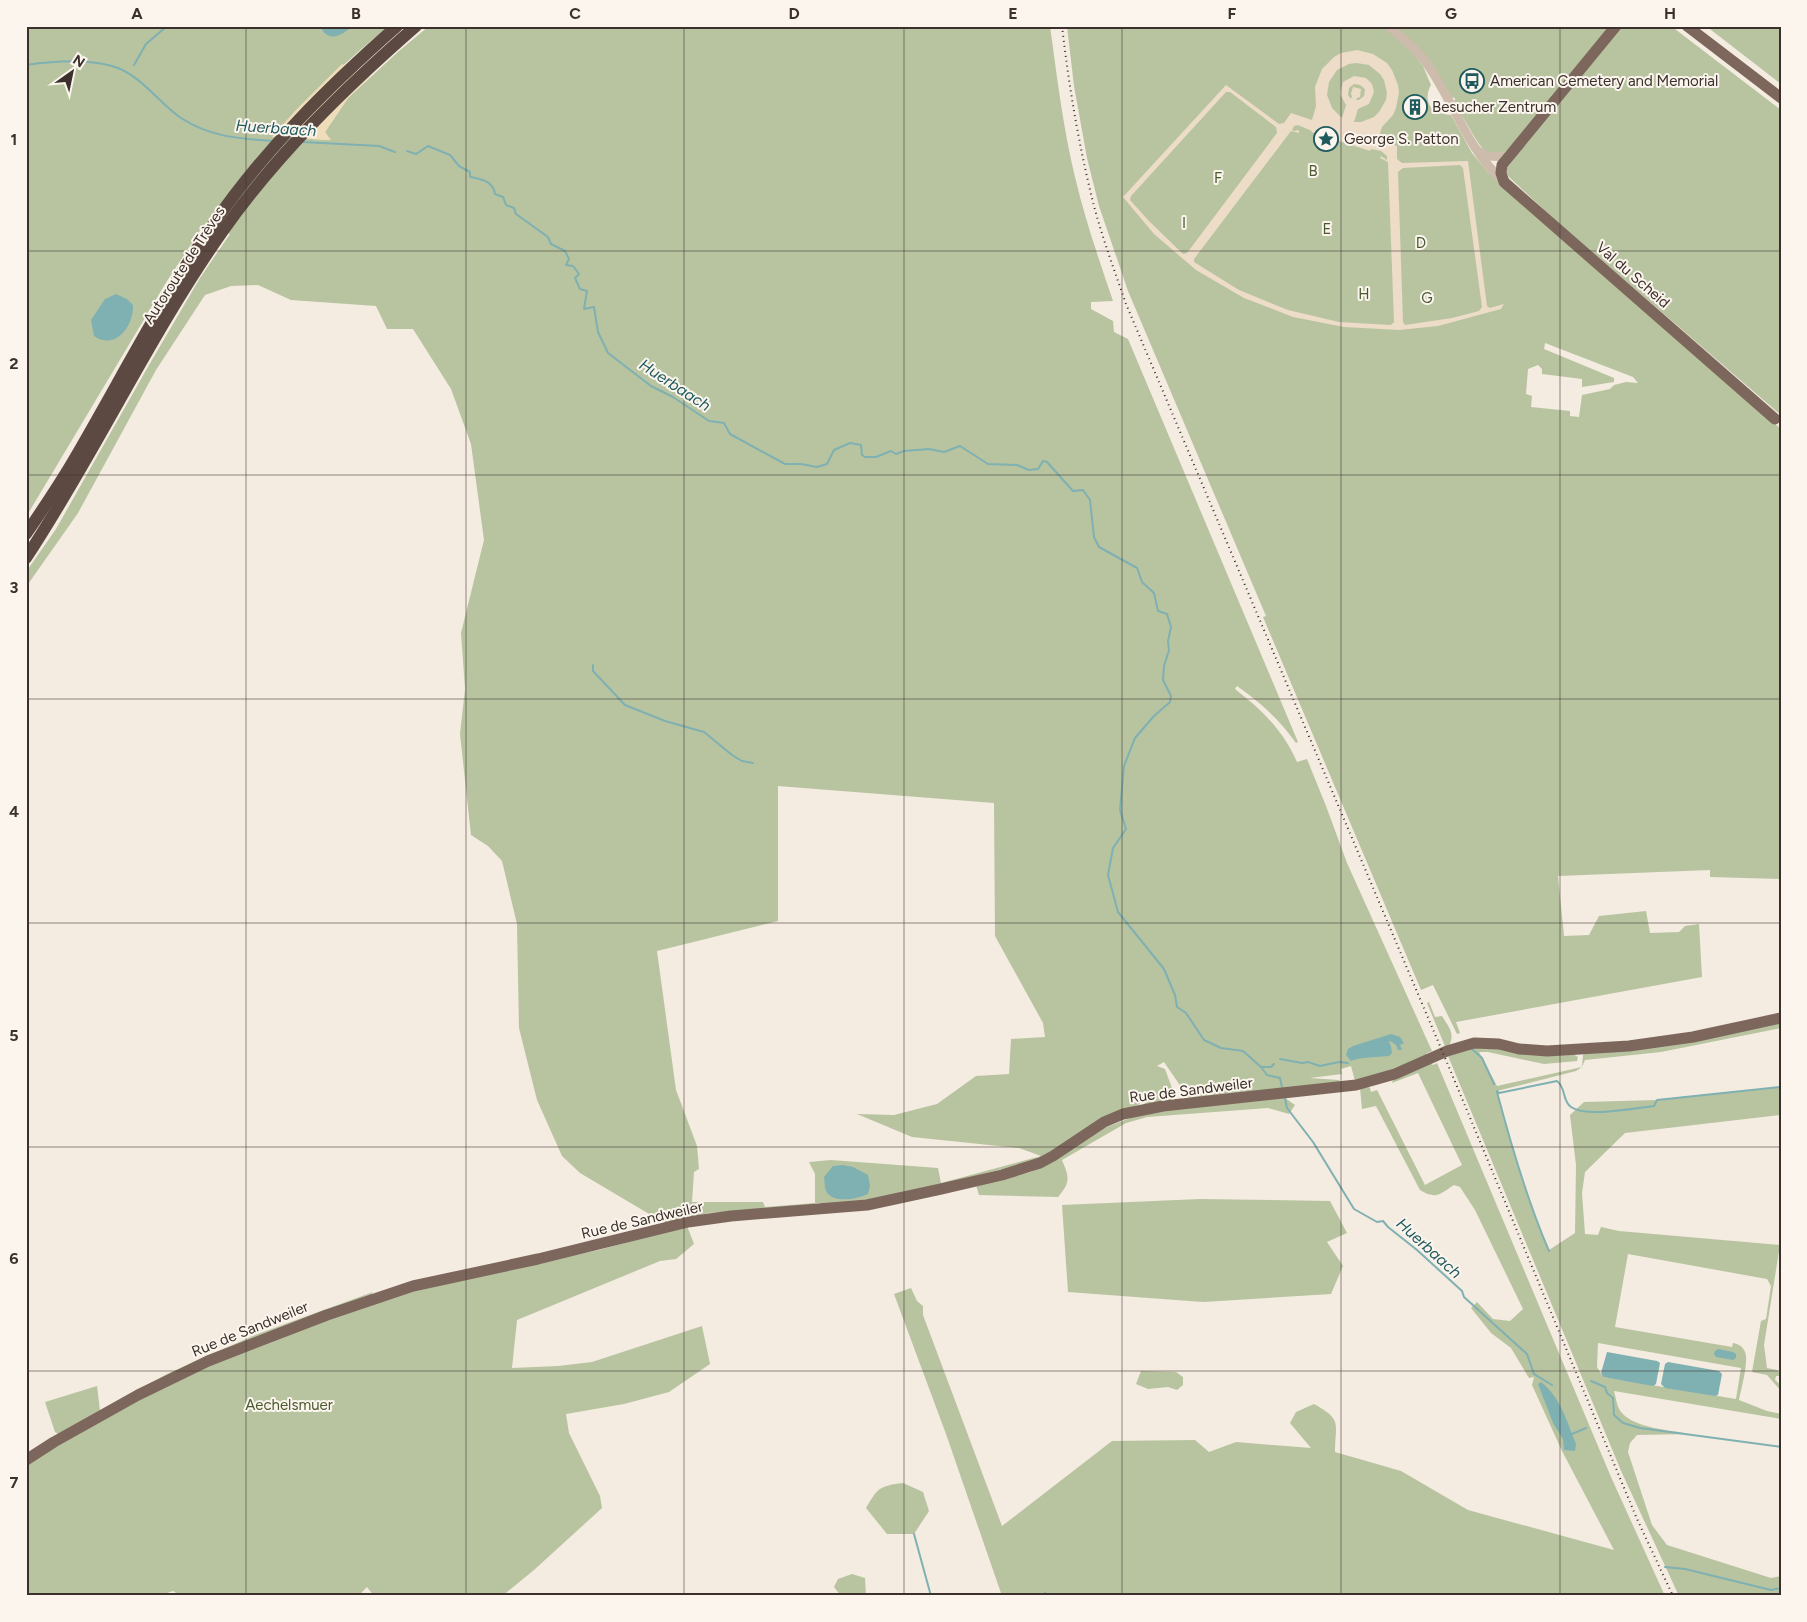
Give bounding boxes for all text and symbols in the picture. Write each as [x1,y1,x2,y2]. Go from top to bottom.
text: A [131,4,143,23]
text: B [351,4,361,23]
text: C [569,4,581,23]
text: D [788,4,800,23]
text: E [1008,4,1018,23]
text: F [1228,4,1237,23]
text: G [1445,4,1457,23]
text: H [1664,4,1676,23]
north arrow [48,48,98,98]
text: N [70,51,88,72]
bus stop icon: American Cemetery and Memorial [1459,68,1485,94]
place label: American Cemetery and Memorial [1490,72,1718,90]
building icon: Besucher Zentrum [1402,94,1428,120]
place label: Besucher Zentrum [1432,98,1556,116]
water label: Huerbaach [235,116,317,140]
place icon: George S. Patton [1313,126,1339,152]
text: 1 [11,130,17,149]
place label: George S. Patton [1344,130,1459,148]
park label: B [1308,162,1318,180]
park label: F [1214,169,1222,187]
street label: Autoroute de Trèves [139,203,229,327]
park label: I [1182,214,1186,232]
park label: E [1323,220,1331,238]
park label: D [1416,234,1426,252]
street label: Val du Scheid [1593,238,1673,312]
park label: H [1358,285,1370,303]
park label: G [1421,289,1433,307]
text: 2 [9,354,19,373]
water label: Huerbaach [636,355,714,415]
text: 3 [10,578,19,597]
text: 4 [9,802,19,821]
text: 5 [9,1026,19,1045]
street label: Rue de Sandweiler [1128,1073,1254,1107]
street label: Rue de Sandweiler [579,1197,705,1243]
water label: Huerbaach [1393,1214,1465,1282]
text: 6 [9,1249,19,1268]
street label: Rue de Sandweiler [189,1297,311,1361]
park label: Aechelsmuer [245,1396,333,1414]
text: 7 [10,1473,19,1492]

